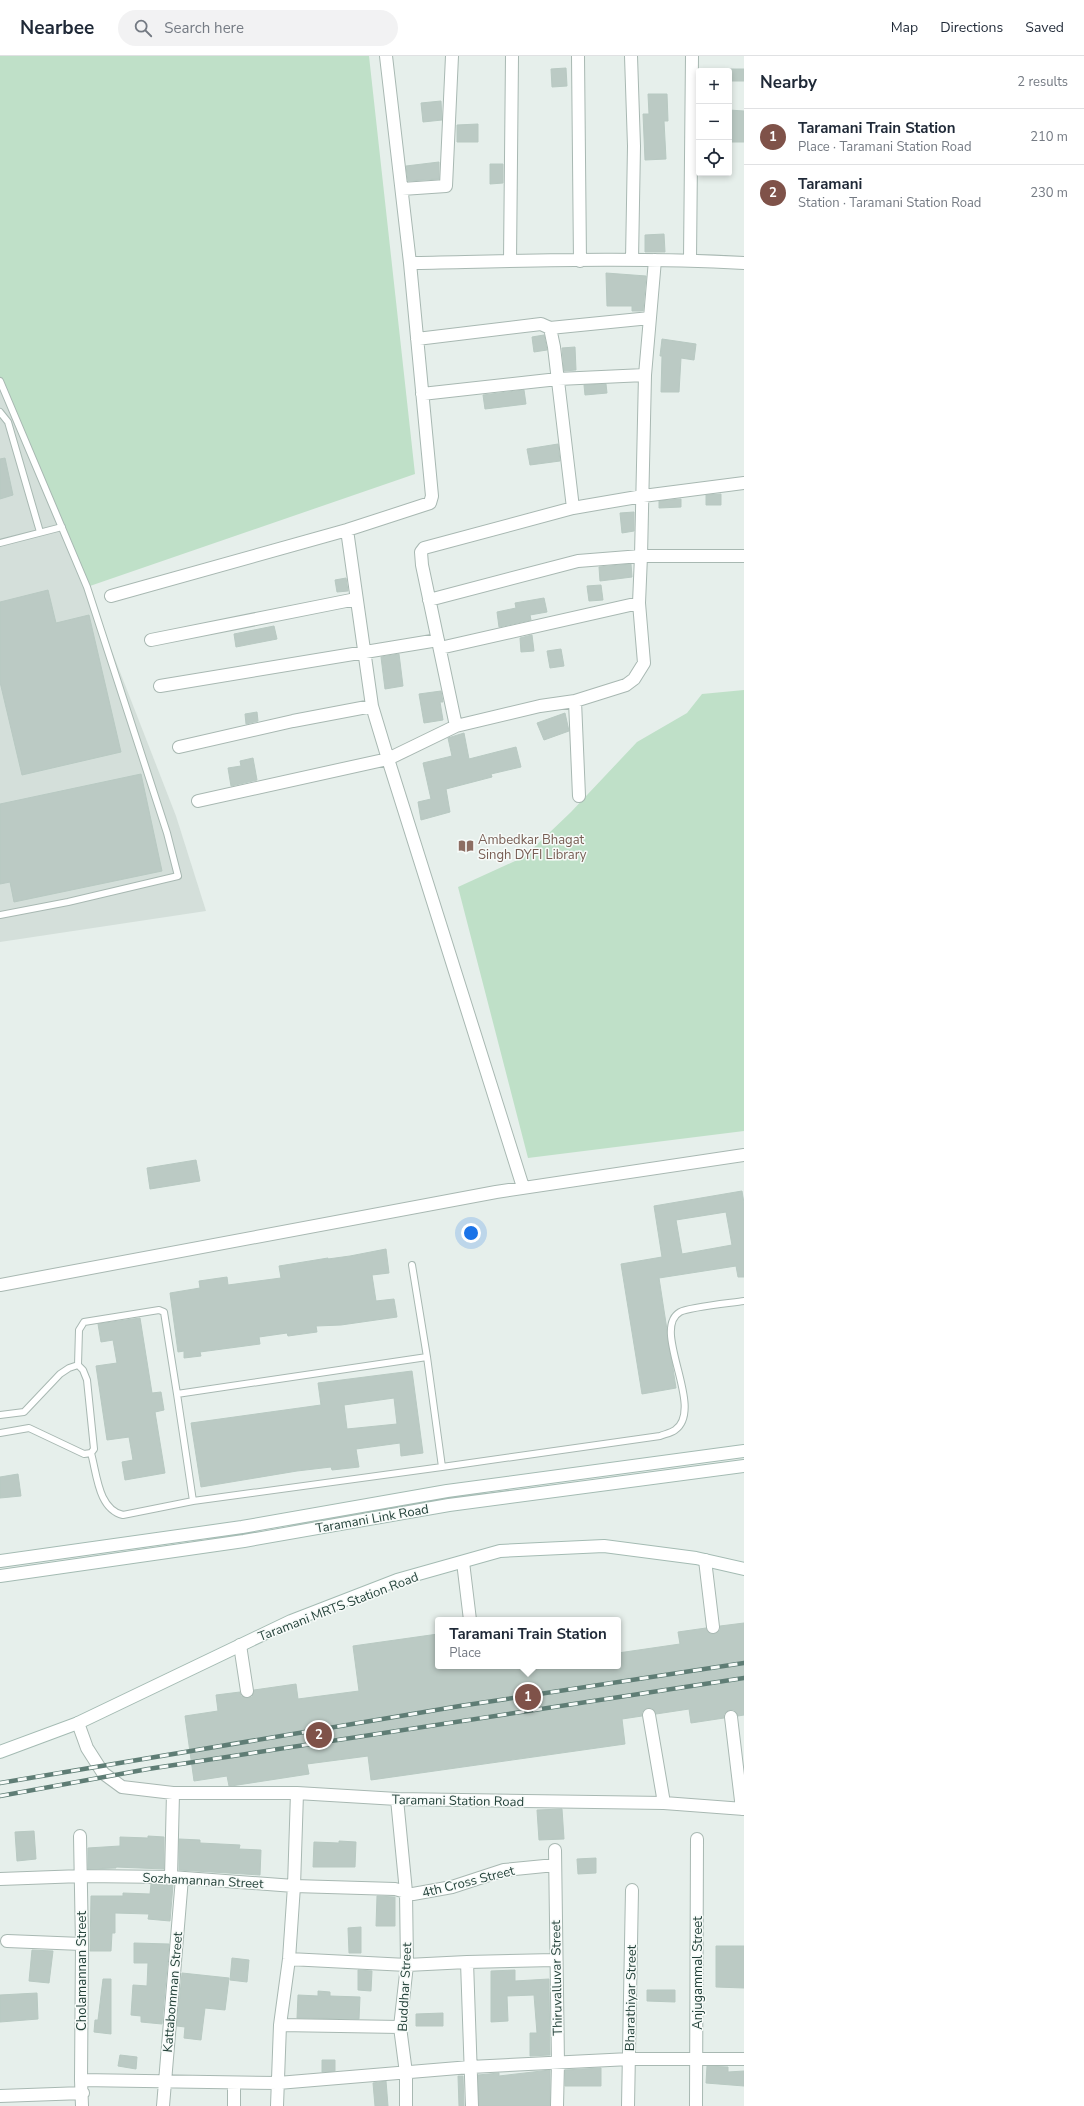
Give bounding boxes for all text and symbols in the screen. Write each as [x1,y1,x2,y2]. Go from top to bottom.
search box [118,10,398,46]
text: Nearbee [20,15,94,41]
icon: search [132,17,154,39]
text: Search here [164,18,244,38]
text: Map [891,18,918,37]
text: Directions [940,18,1003,37]
text: Saved [1025,18,1064,37]
map controls [696,68,732,176]
button: + [696,68,732,104]
text: Nearby [760,71,817,94]
text: 2 results [1017,73,1068,91]
button: − [696,104,732,140]
text: Taramani Train Station [798,118,956,138]
text: 1 [769,128,777,146]
text: 210 m [1030,128,1068,146]
text: Place · Taramani Station Road [798,138,972,156]
button: locate [696,140,732,176]
text: Taramani [798,174,862,194]
text: 2 [769,184,777,202]
text: 230 m [1030,184,1068,202]
text: Station · Taramani Station Road [798,194,981,212]
place label: Ambedkar Bhagat Singh DYFI Library [478,831,587,864]
library icon: Ambedkar Bhagat Singh DYFI Library [457,837,475,855]
your location [461,1223,481,1243]
street label: Taramani Link Road [314,1500,430,1538]
street label: Taramani MRTS Station Road [256,1568,421,1646]
popup [435,1617,621,1669]
text: Taramani Train Station [449,1624,607,1644]
text: Place [449,1644,481,1662]
pin: 1 [515,1682,541,1712]
pin: 2 [306,1720,332,1750]
street label: Taramani Station Road [392,1791,524,1811]
street label: 4th Cross Street [420,1862,517,1902]
street label: Sozhamannan Street [142,1869,264,1893]
street label: Cholamannan Street [73,1911,91,2031]
street label: Anjugammal Street [689,1916,707,2030]
street label: Thiruvalluvar Street [547,1920,567,2036]
street label: Kattabomman Street [159,1931,187,2053]
street label: Buddhar Street [394,1942,416,2032]
street label: Bharathiyar Street [621,1944,641,2051]

